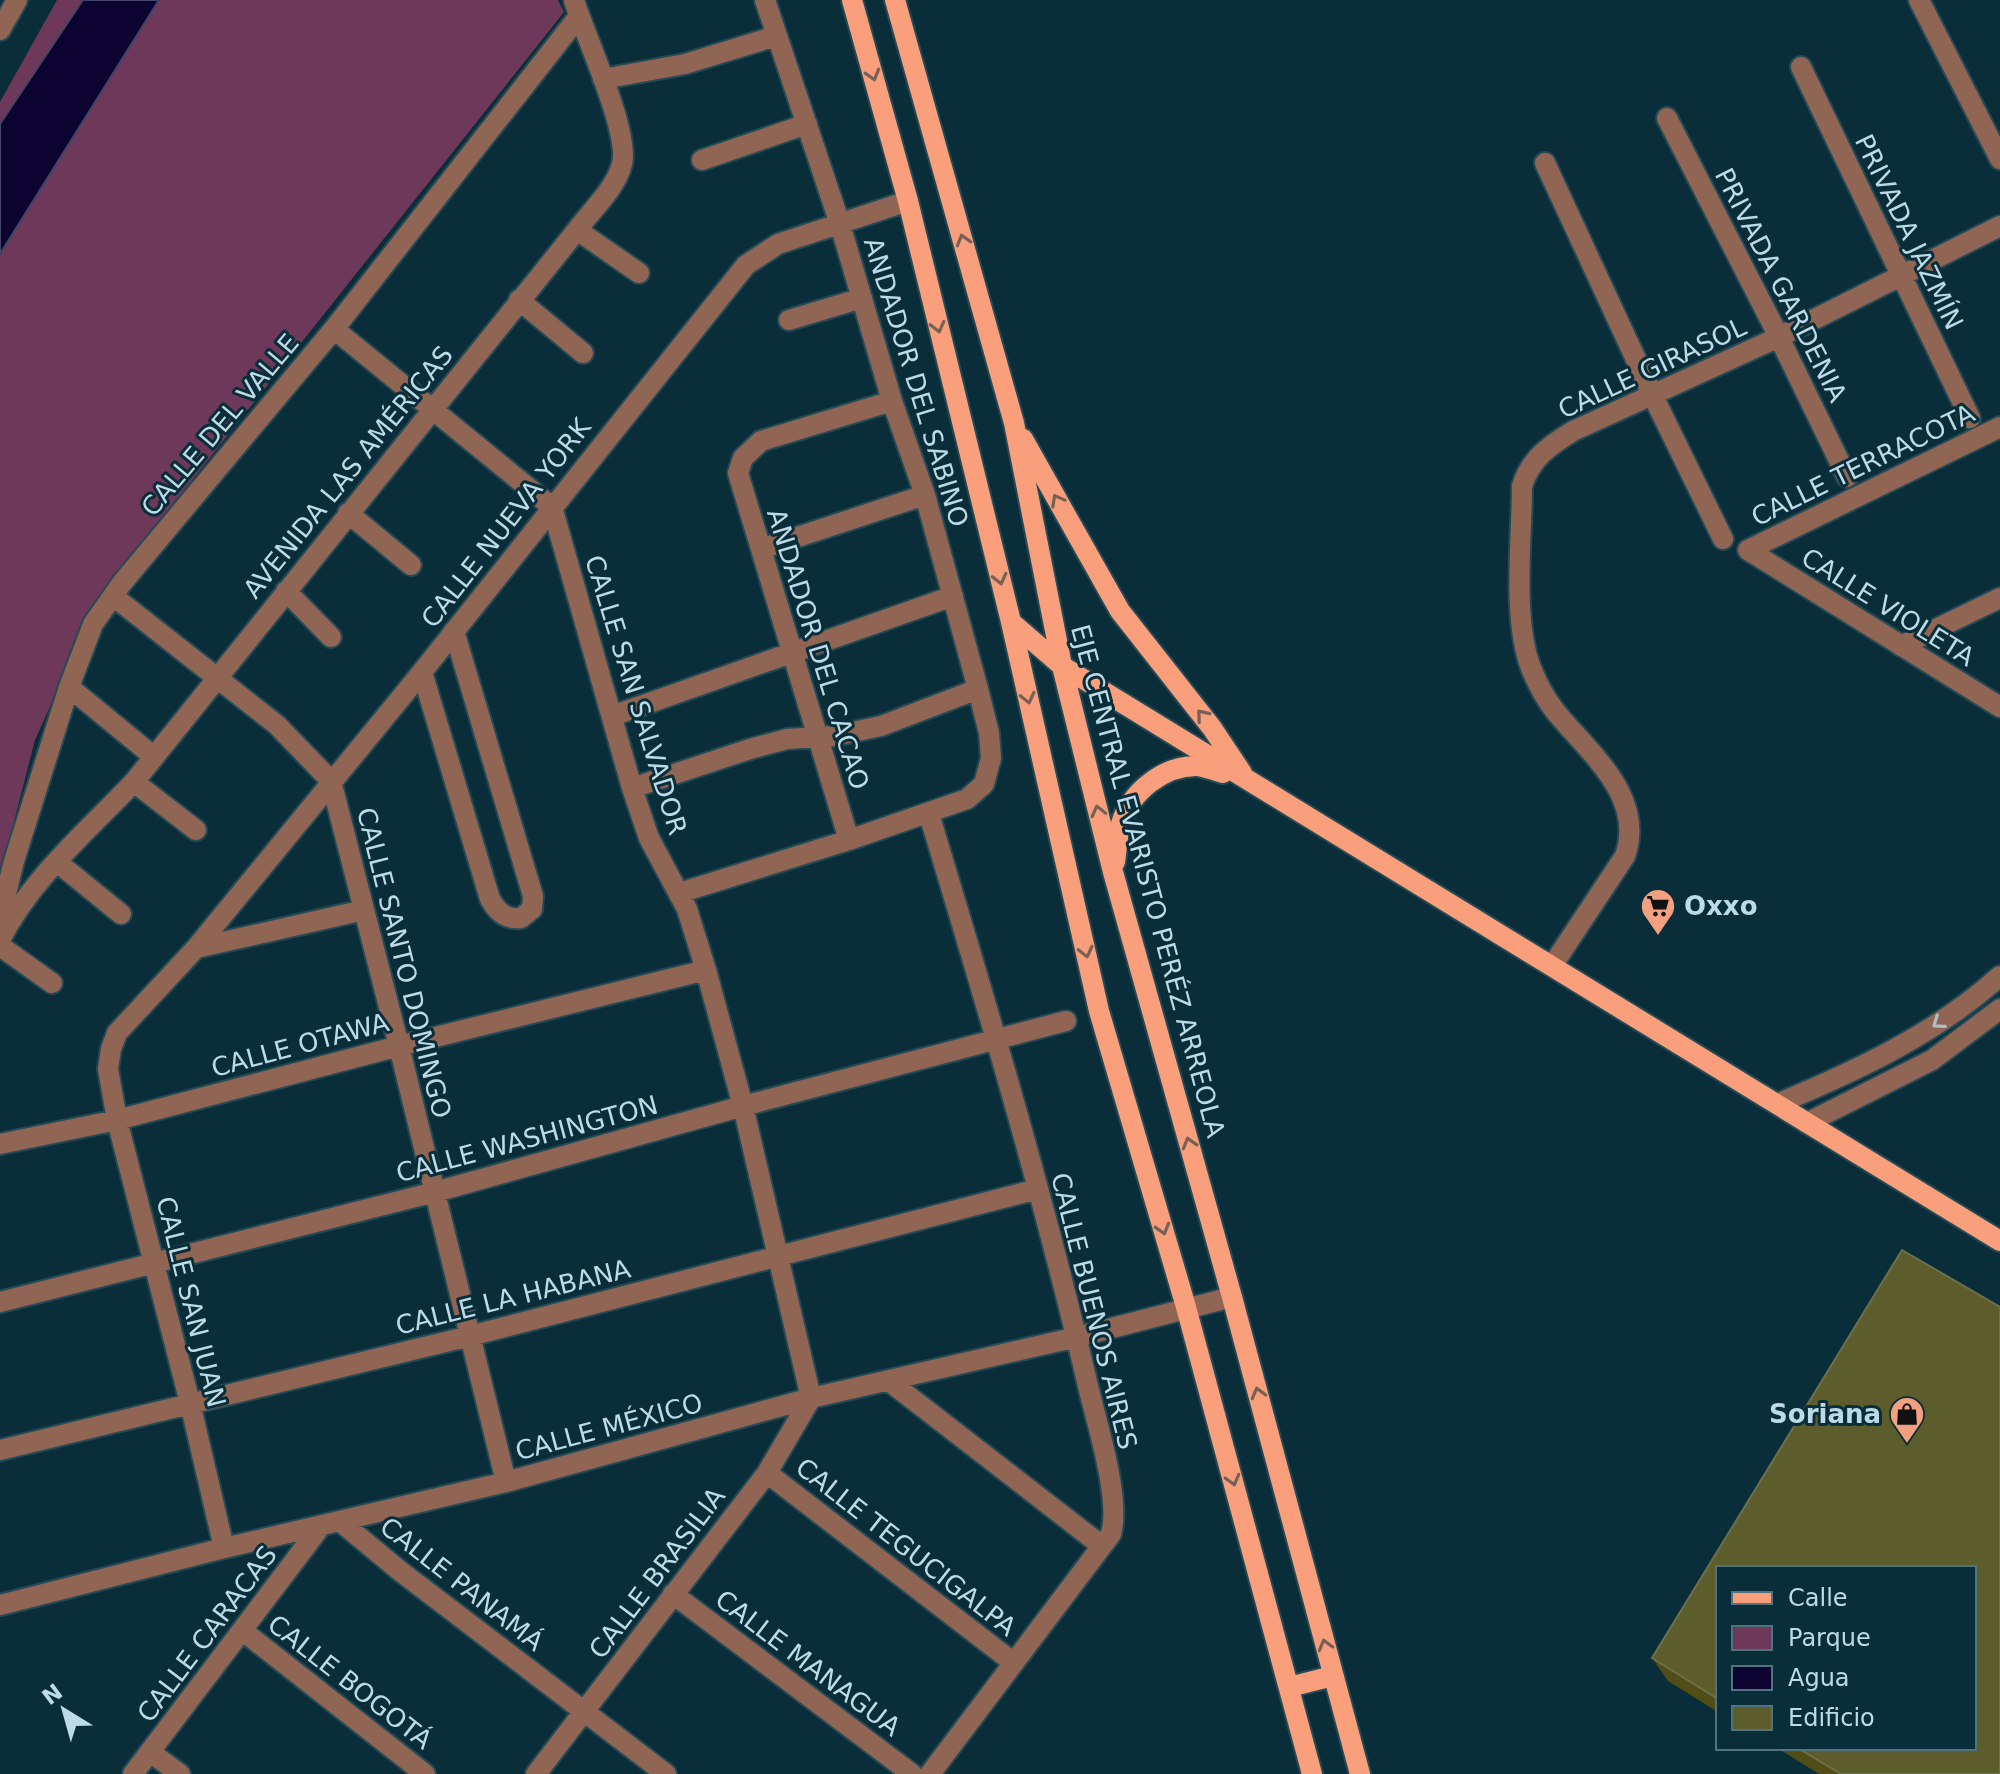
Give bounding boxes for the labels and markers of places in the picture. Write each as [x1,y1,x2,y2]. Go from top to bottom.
supermarket icon: Oxxo [1639,887,1677,937]
place label: Oxxo [1684,891,1758,921]
shop icon: Soriana [1888,1395,1926,1445]
place label: Soriana [1769,1399,1881,1429]

